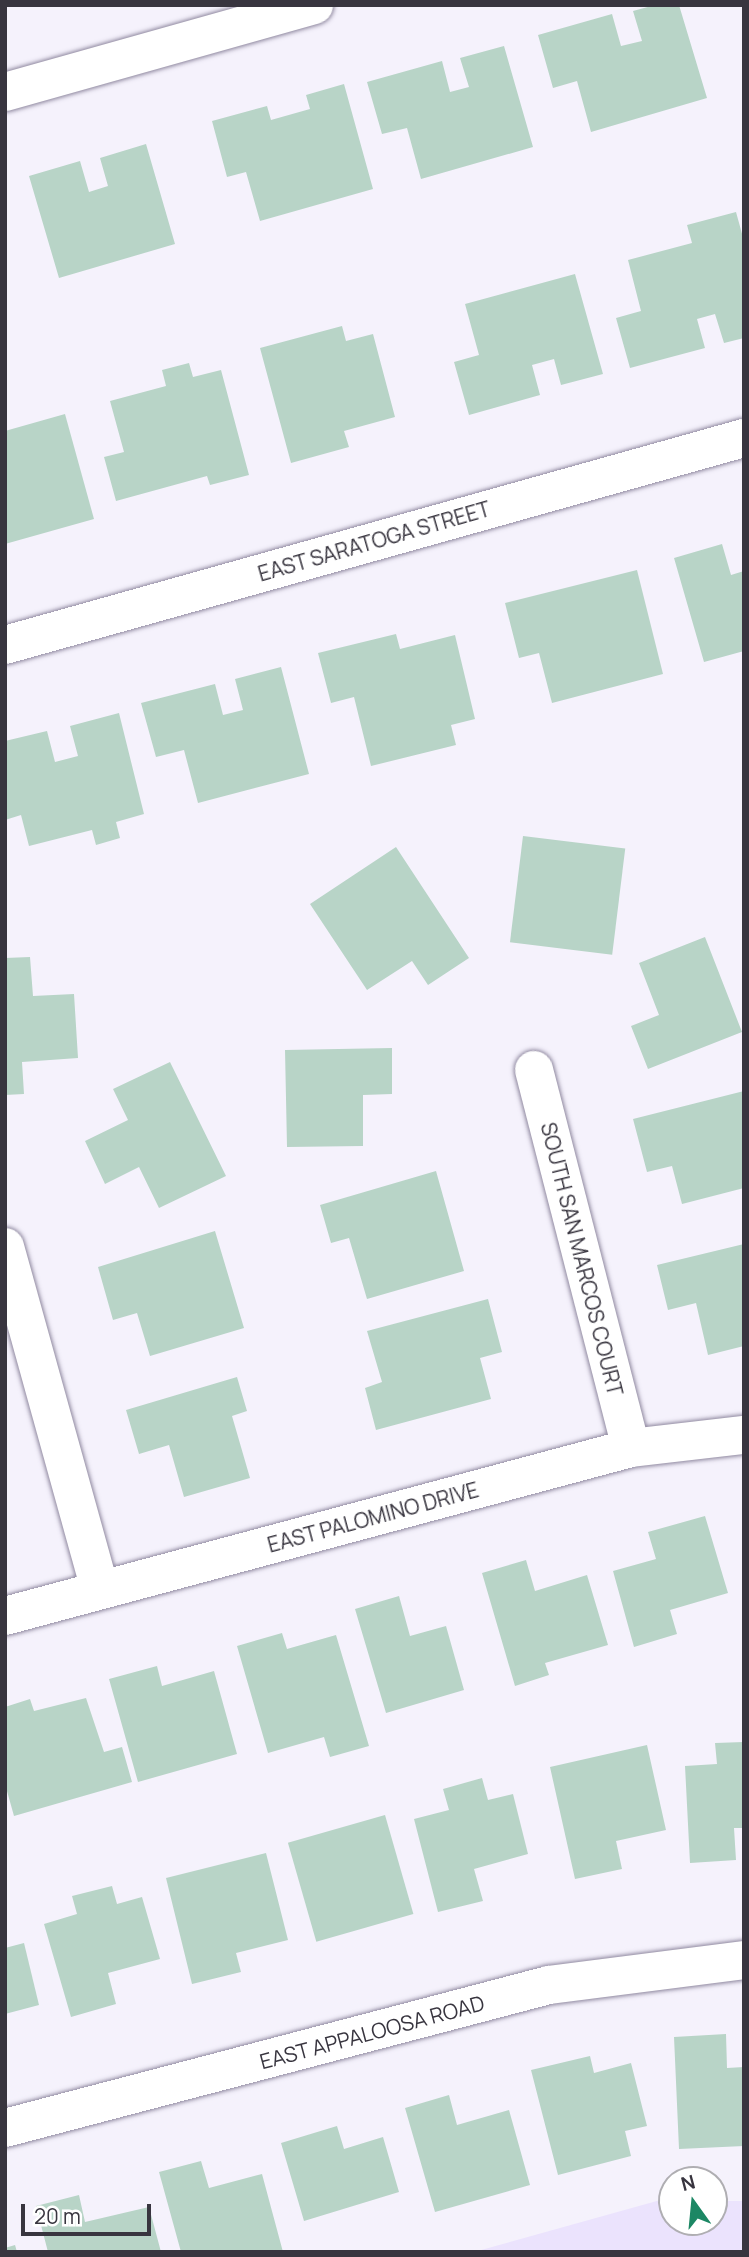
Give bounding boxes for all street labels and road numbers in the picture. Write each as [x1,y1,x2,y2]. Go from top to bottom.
street label: EAST SARATOGA STREET [255,496,493,586]
street label: SOUTH SAN MARCOS COURT [536,1120,628,1398]
street label: EAST PALOMINO DRIVE [264,1477,482,1557]
street label: EAST APPALOOSA ROAD [257,1990,487,2074]

